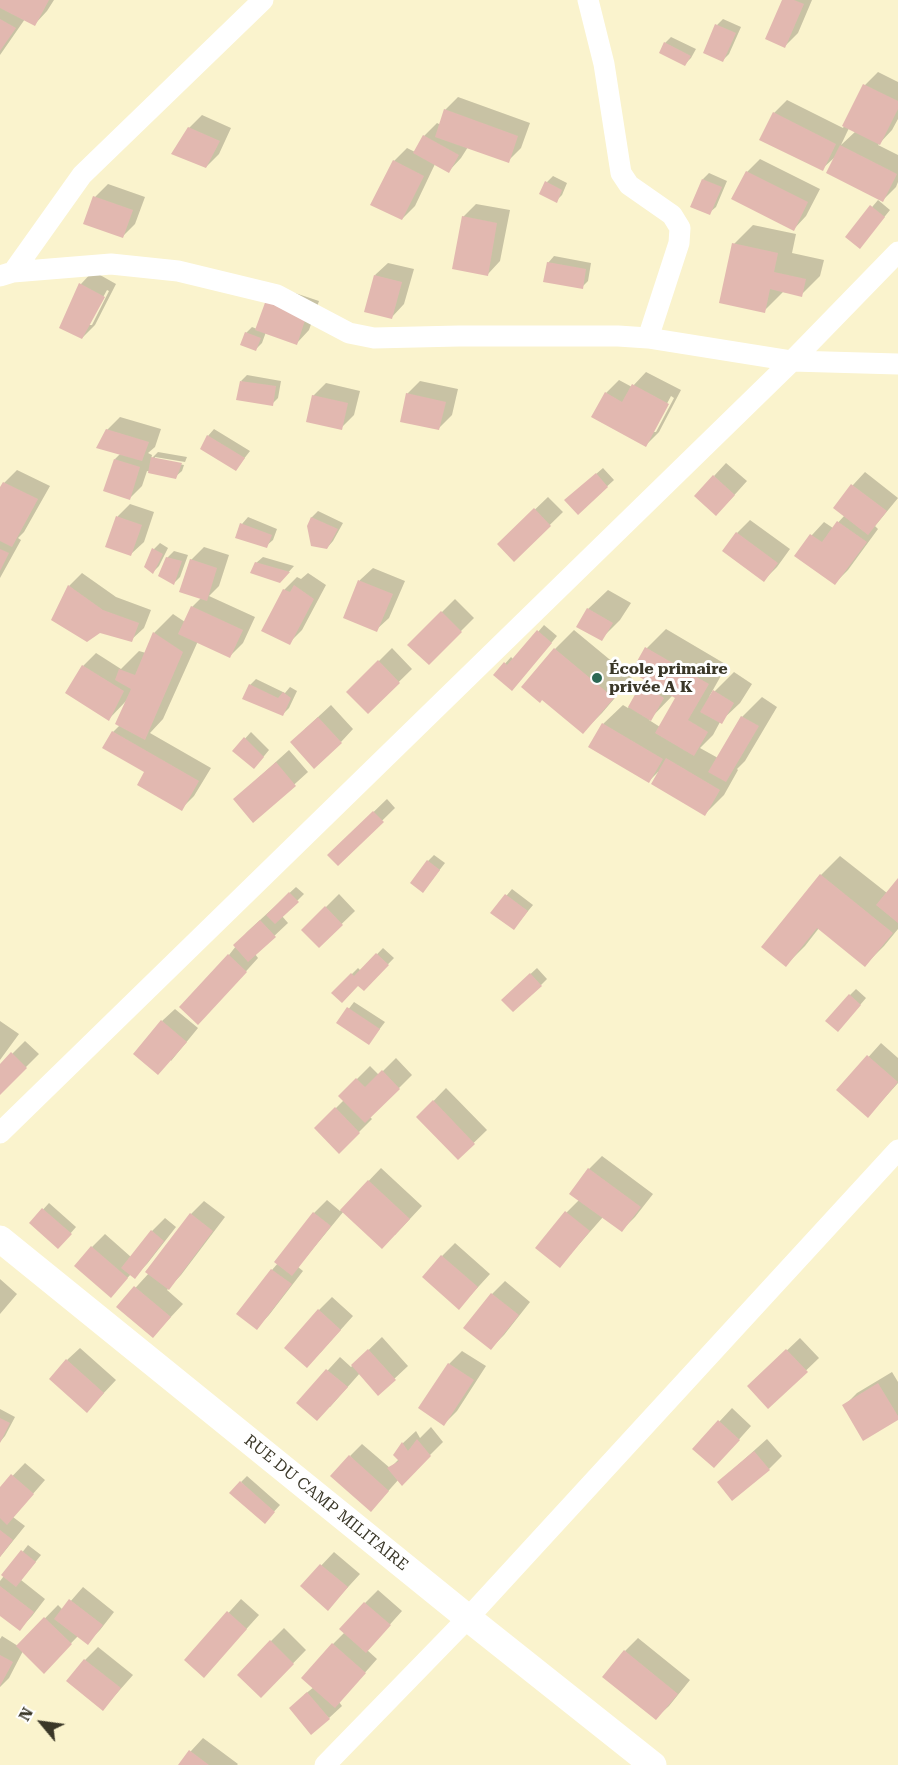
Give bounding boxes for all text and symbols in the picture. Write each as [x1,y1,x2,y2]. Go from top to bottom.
place label: École primaire privée A K [609,659,728,697]
marker: École primaire privée A K [590,671,604,685]
street label: RUE DU CAMP MILITAIRE [240,1431,412,1575]
north arrow [12,1693,72,1753]
text: N [15,1704,37,1724]

